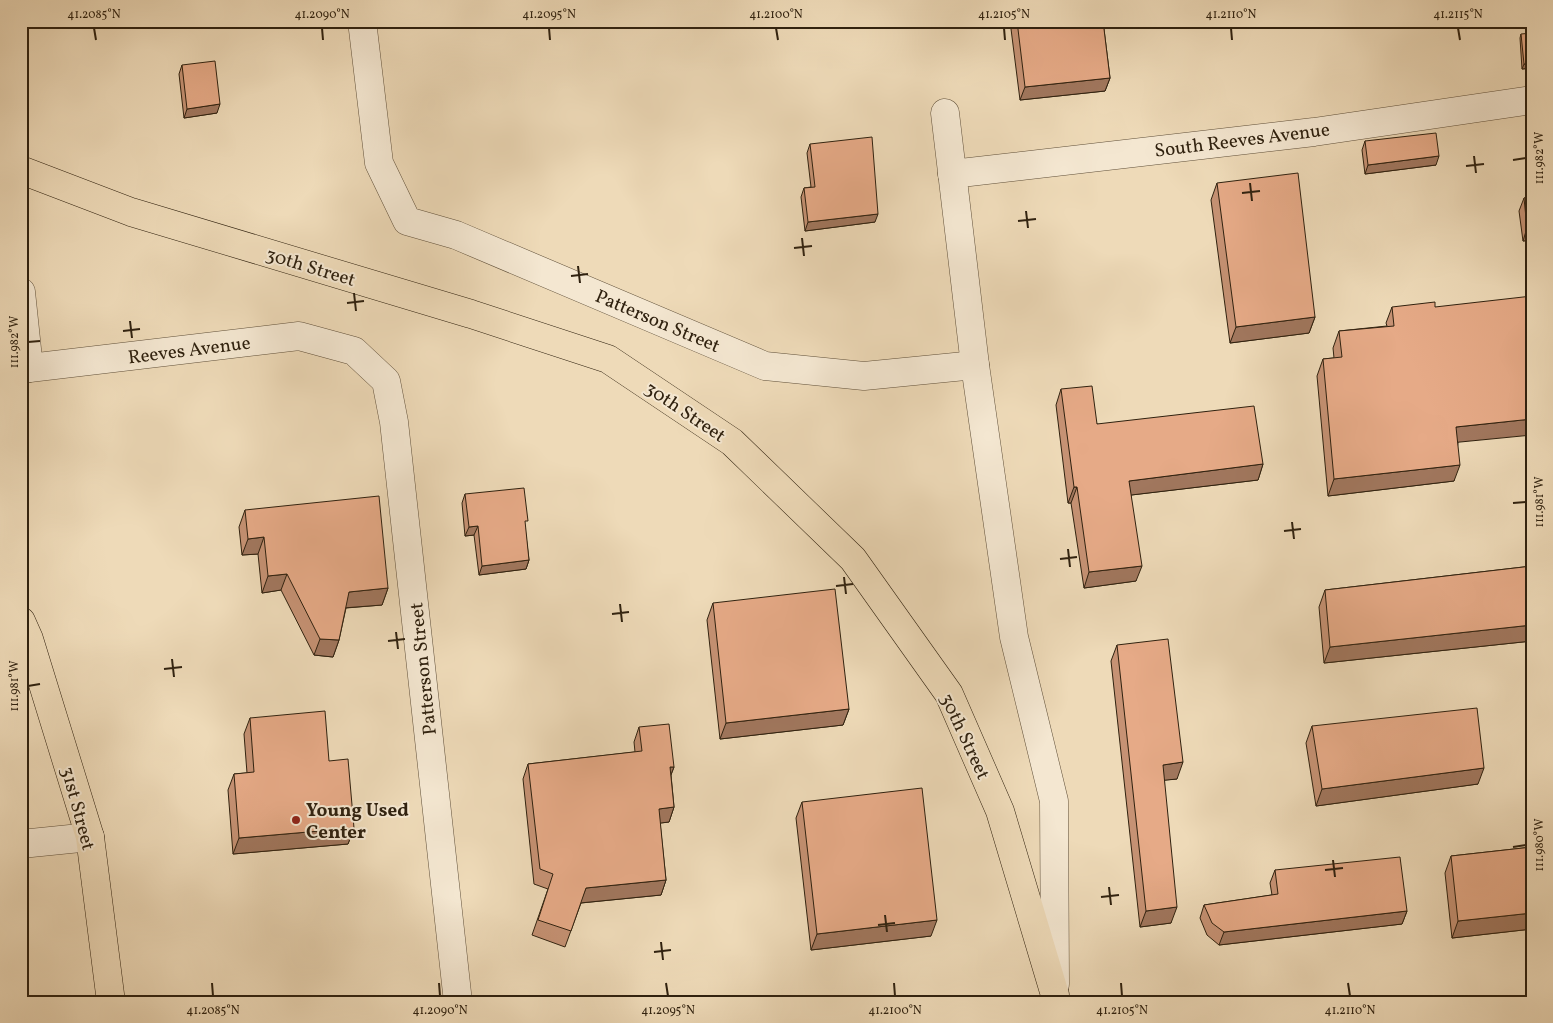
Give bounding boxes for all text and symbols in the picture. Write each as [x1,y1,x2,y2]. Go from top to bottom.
text: 41.2085°N [67,7,121,23]
text: 41.2090°N [294,7,350,23]
text: 41.2095°N [522,7,576,23]
text: 41.2100°N [749,7,803,23]
text: 41.2105°N [978,7,1030,23]
text: 41.2110°N [1206,7,1256,23]
text: 41.2115°N [1433,7,1483,23]
street label: South Reeves Avenue [1153,117,1331,165]
text: 111.982°W [1532,132,1548,184]
street label: 30th Street [262,242,359,294]
street label: Patterson Street [591,284,724,360]
text: 111.982°W [7,316,23,368]
street label: Reeves Avenue [126,331,252,371]
street label: 30th Street [639,376,731,449]
text: 111.981°W [1532,477,1548,527]
street label: Patterson Street [404,601,444,736]
text: 111.981°W [7,661,23,711]
street label: 30th Street [933,689,996,784]
street label: 31st Street [53,764,101,853]
place label: Young Used Center [306,798,409,846]
marker: Young Used Center [290,814,302,826]
text: 111.980°W [1532,818,1548,872]
text: 41.2085°N [186,1003,240,1019]
text: 41.2090°N [412,1003,468,1019]
text: 41.2095°N [641,1003,695,1019]
text: 41.2100°N [868,1003,922,1019]
text: 41.2105°N [1096,1003,1148,1019]
text: 41.2110°N [1325,1003,1375,1019]

